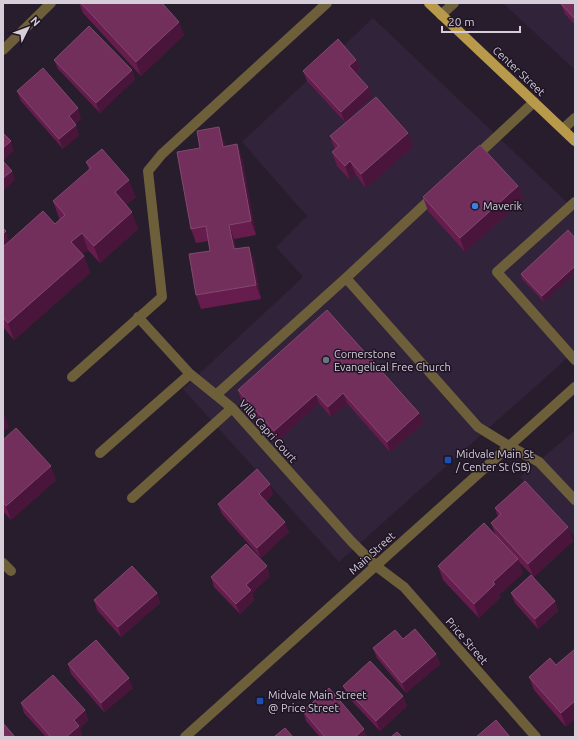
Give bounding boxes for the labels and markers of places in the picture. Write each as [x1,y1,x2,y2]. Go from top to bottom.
place label: Maverik [483,200,522,212]
marker: Maverik [470,201,480,211]
place label: Cornerstone Evangelical Free Church [334,348,451,373]
marker: Cornerstone Evangelical Free Church [321,355,331,365]
place label: Midvale Main St / Center St (SB) [455,448,535,474]
marker: Midvale Main St / Center St (SB) [443,455,453,465]
place label: Midvale Main Street @ Price Street [268,689,367,714]
marker: Midvale Main Street @ Price Street [255,696,265,706]

